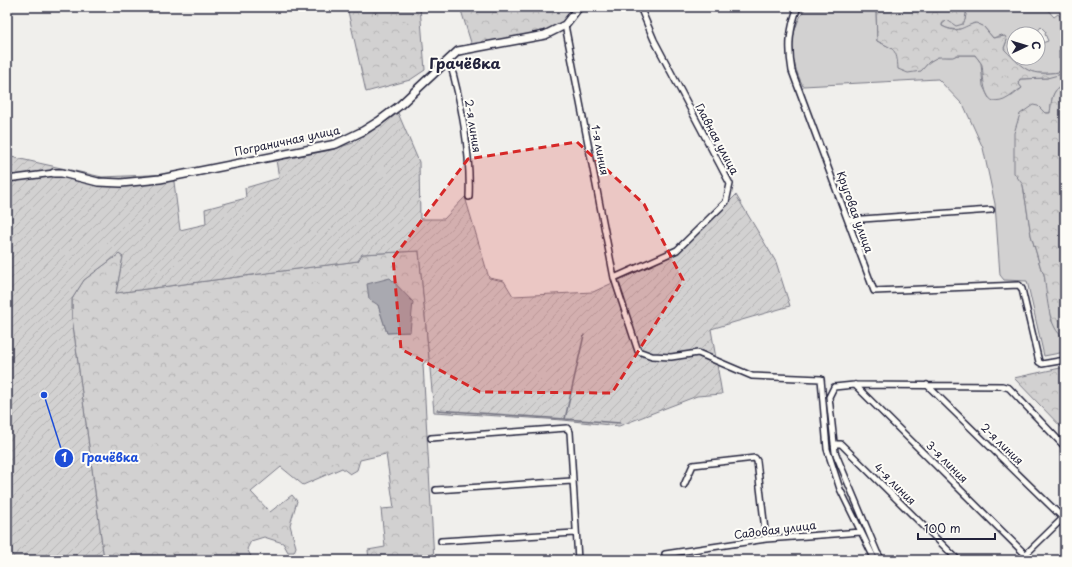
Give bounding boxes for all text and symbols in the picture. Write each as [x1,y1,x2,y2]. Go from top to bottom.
north arrow [1006,26,1046,66]
text: С [1028,41,1045,50]
district label: Грачёвка [429,51,501,74]
street label: 2-я линия [461,98,486,154]
street label: Главная улица [692,100,743,177]
street label: Пограничная улица [232,121,341,160]
street label: 1-я линия [587,123,614,177]
street label: Круговая улица [833,168,878,255]
street label: 2-я линия [977,419,1028,468]
street label: 3-я линия [922,437,972,487]
callout: Грачёвка [54,446,147,470]
text: 1 [61,448,67,466]
text: Грачёвка [81,448,139,466]
street label: 4-я линия [870,459,920,509]
scale bar [918,515,995,541]
street label: Садовая улица [733,516,817,543]
text: 100 m [924,519,961,537]

